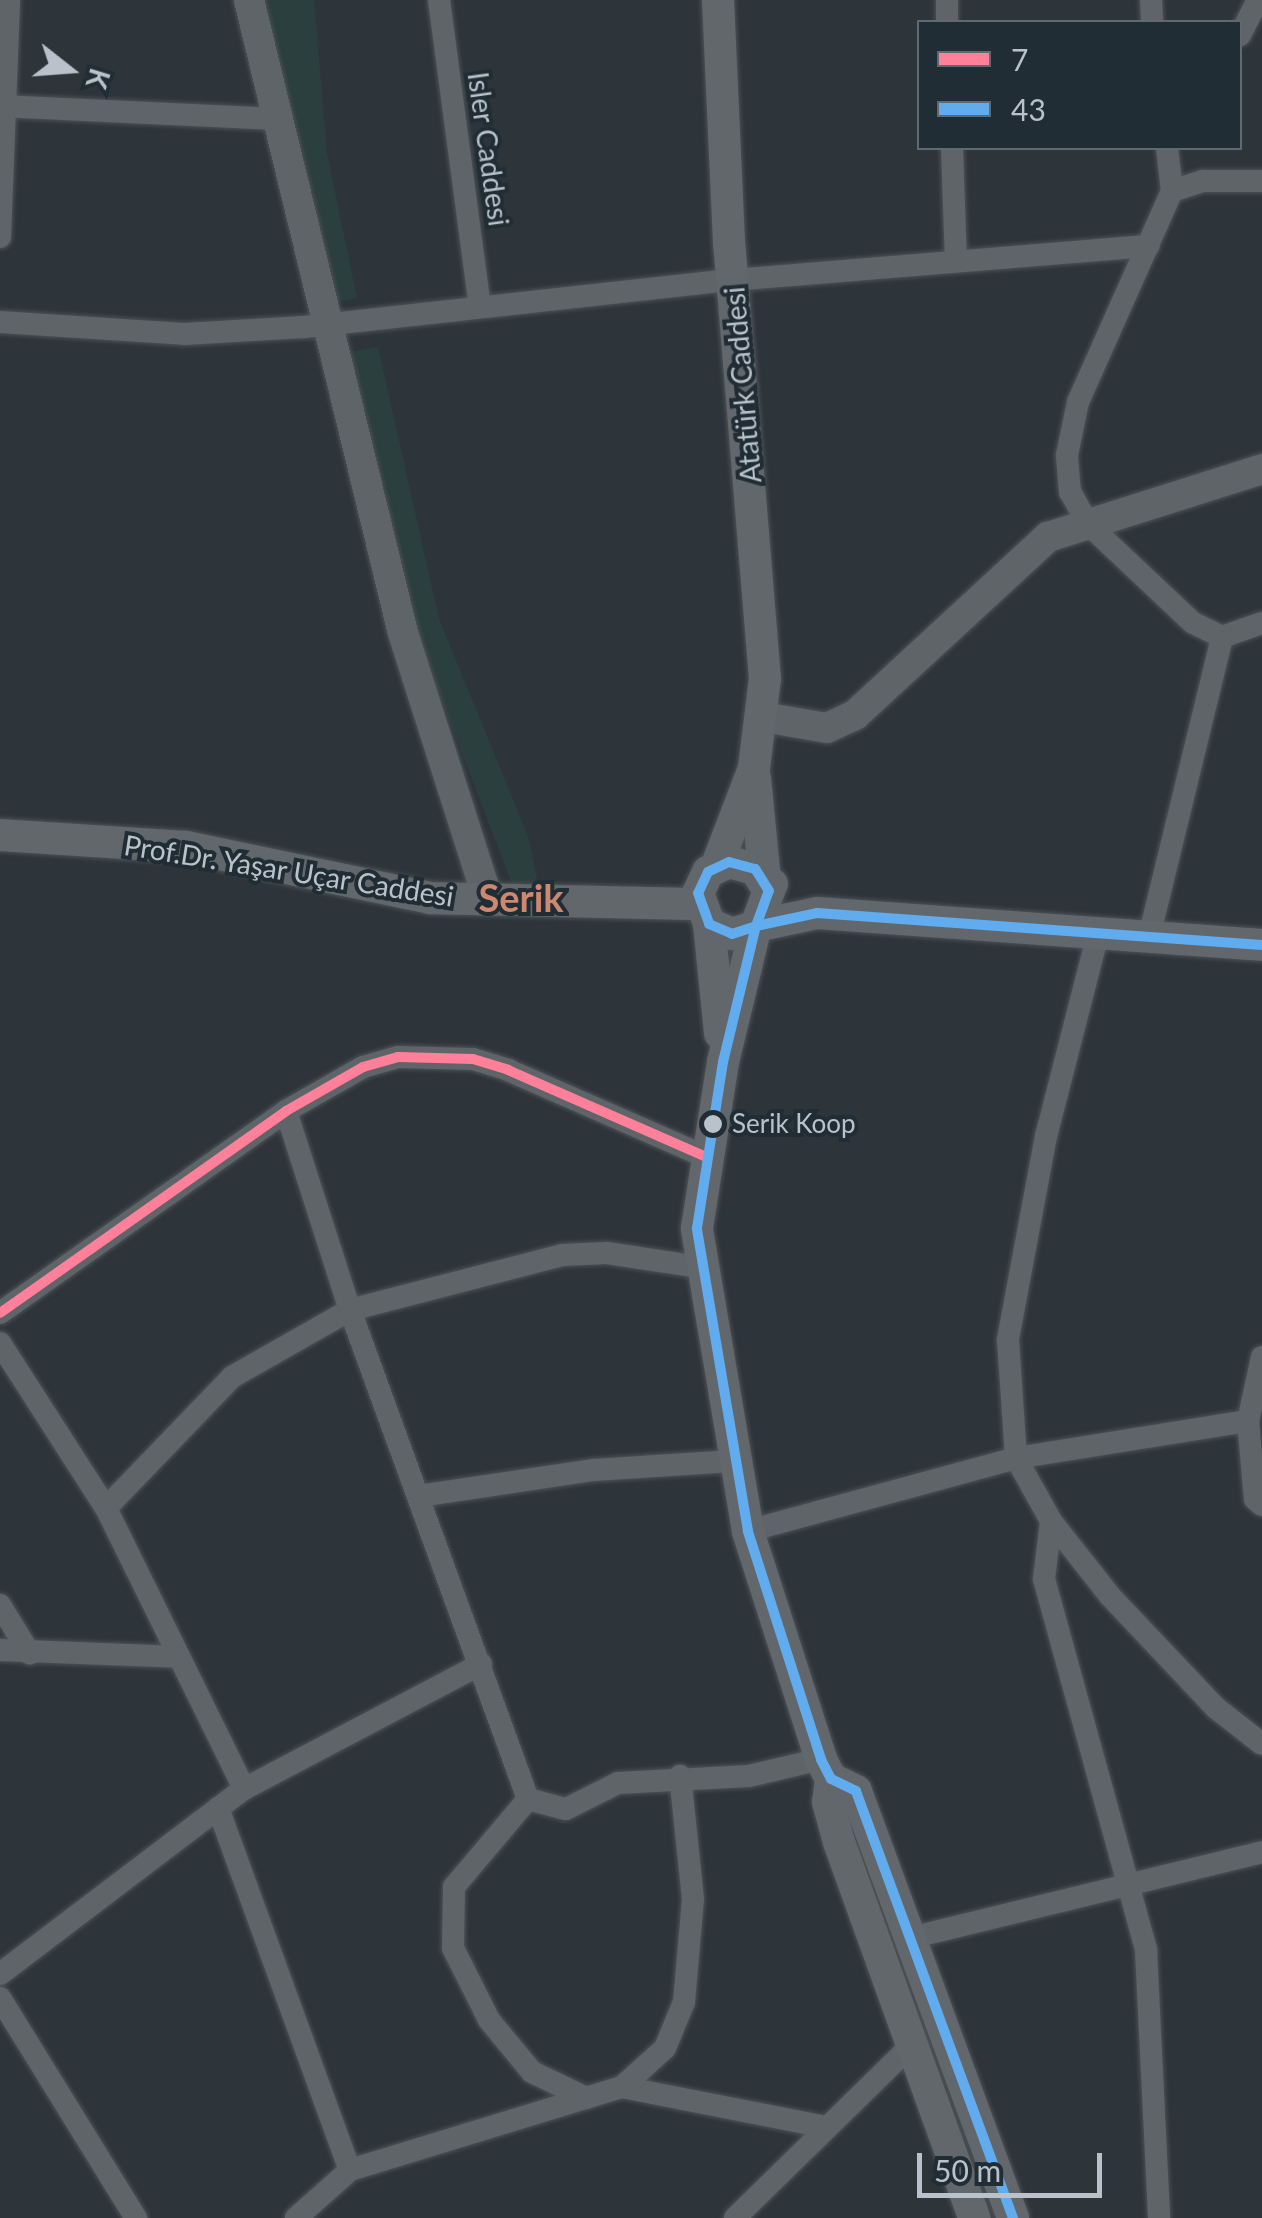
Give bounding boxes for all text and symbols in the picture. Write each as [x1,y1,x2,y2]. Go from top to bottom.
north arrow [20,20,120,120]
legend [917,20,1242,150]
text: 7 [1011,41,1028,77]
text: K [80,65,118,93]
street label: Isler Caddesi [462,69,516,229]
text: 43 [1011,91,1046,127]
street label: Atatürk Caddesi [717,286,767,484]
street label: Prof.Dr. Yaşar Uçar Caddesi [121,827,457,913]
district label: Serik [478,875,564,921]
place label: Serik Koop [732,1108,856,1140]
marker: Serik Koop [703,1114,723,1134]
scale bar [922,2133,1107,2195]
text: 50 m [934,2152,1001,2188]

